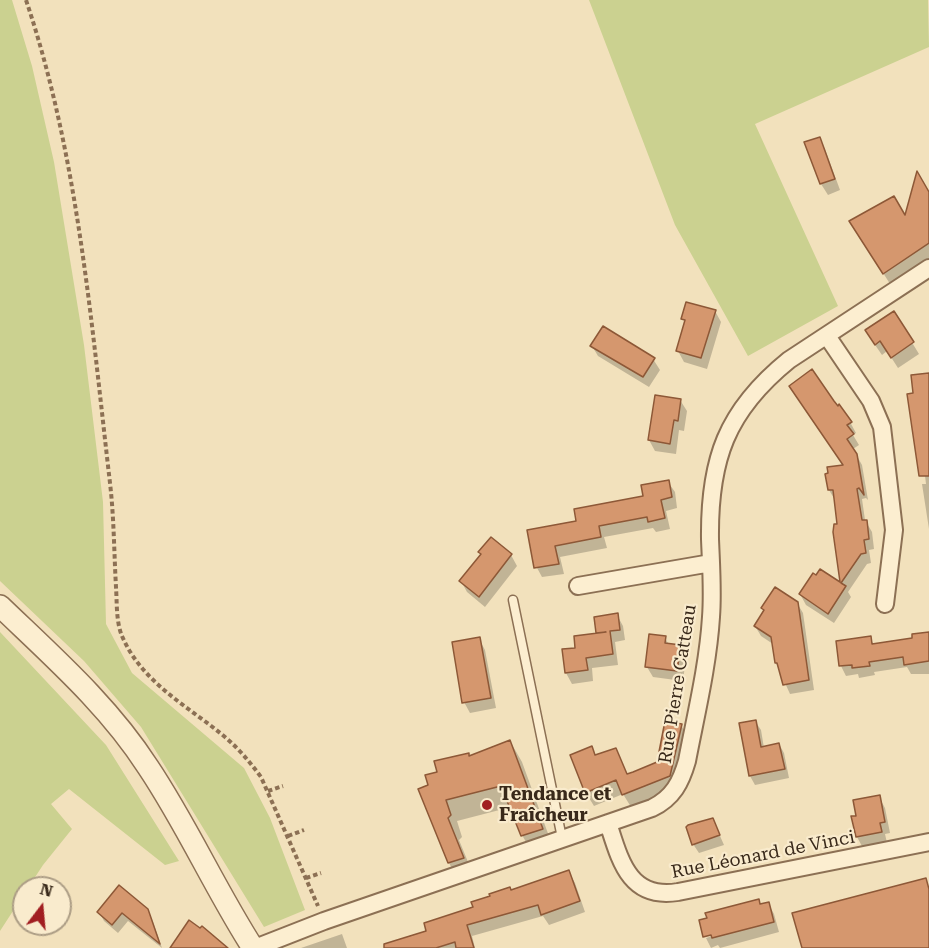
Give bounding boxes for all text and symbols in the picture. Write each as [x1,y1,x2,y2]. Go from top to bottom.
street label: Rue Pierre Catteau [655,603,701,765]
place label: Tendance et Fraîcheur [499,784,611,826]
marker: Tendance et Fraîcheur [480,798,494,812]
street label: Rue Léonard de Vinci [669,827,857,883]
north arrow [12,876,72,936]
text: N [38,879,55,901]

